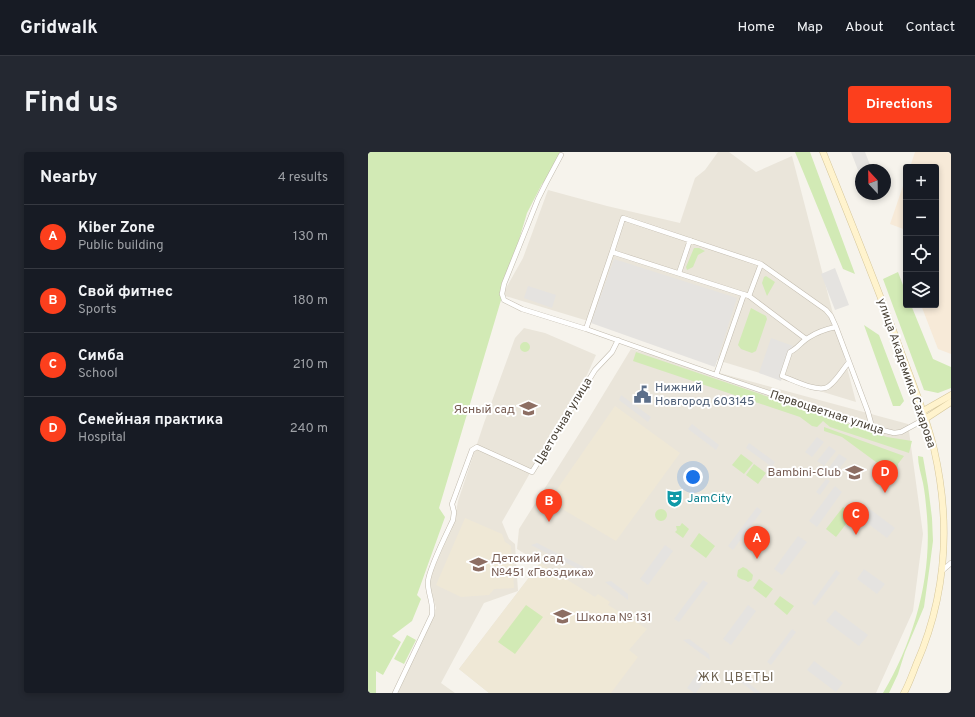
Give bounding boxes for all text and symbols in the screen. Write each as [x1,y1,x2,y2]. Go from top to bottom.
text: Gridwalk [20,16,98,40]
text: Home [738,19,775,36]
text: Map [797,19,823,36]
text: About [845,19,884,36]
text: Contact [906,19,955,36]
text: Find us [24,86,118,122]
button: Directions [848,86,951,123]
north arrow [855,164,891,200]
map controls [903,164,939,308]
button: + [903,164,939,200]
text: Nearby [40,167,97,189]
text: 4 results [278,170,328,186]
button: − [903,200,939,236]
text: Kiber Zone [78,219,155,238]
text: A [48,229,58,245]
text: 130 m [293,229,328,245]
button: locate [903,236,939,272]
text: Public building [78,238,164,254]
button: layers [903,272,939,308]
text: Свой фитнес [78,283,173,302]
text: B [49,293,57,309]
text: 180 m [293,293,328,309]
street label: улица Академика Сахарова [873,296,939,450]
text: Sports [78,302,117,318]
text: Симба [78,347,124,366]
text: C [49,357,57,373]
text: 210 m [293,357,328,373]
text: School [78,366,118,382]
street label: Цветочная улица [532,375,596,468]
place label: Нижний Новгород 603145 [655,380,754,410]
public building icon: Нижний Новгород 603145 [632,384,652,404]
street label: Первоцветная улица [768,387,886,439]
school or university icon: Ясный сад [518,399,538,419]
place label: Ясный сад [453,402,515,418]
text: Семейная практика [78,411,223,430]
text: D [48,421,58,437]
text: 240 m [290,421,328,437]
text: Hospital [78,430,126,446]
pin: D [872,460,898,493]
school or university icon: Bambini-Club [844,462,864,482]
place label: Bambini-Club [768,465,841,481]
your location [683,467,703,487]
theatre icon: JamCity [664,488,684,508]
pin: B [536,489,562,522]
place label: JamCity [687,491,732,507]
pin: C [843,502,869,535]
pin: A [744,526,770,559]
place label: Детский сад №451 «Гвоздика» [491,551,594,581]
school or university icon: Детский сад №451 «Гвоздика» [468,555,488,575]
school or university icon: Школа № 131 [553,607,573,627]
place label: Школа № 131 [576,610,652,626]
district label: ЖК ЦВЕТЫ [697,670,775,686]

